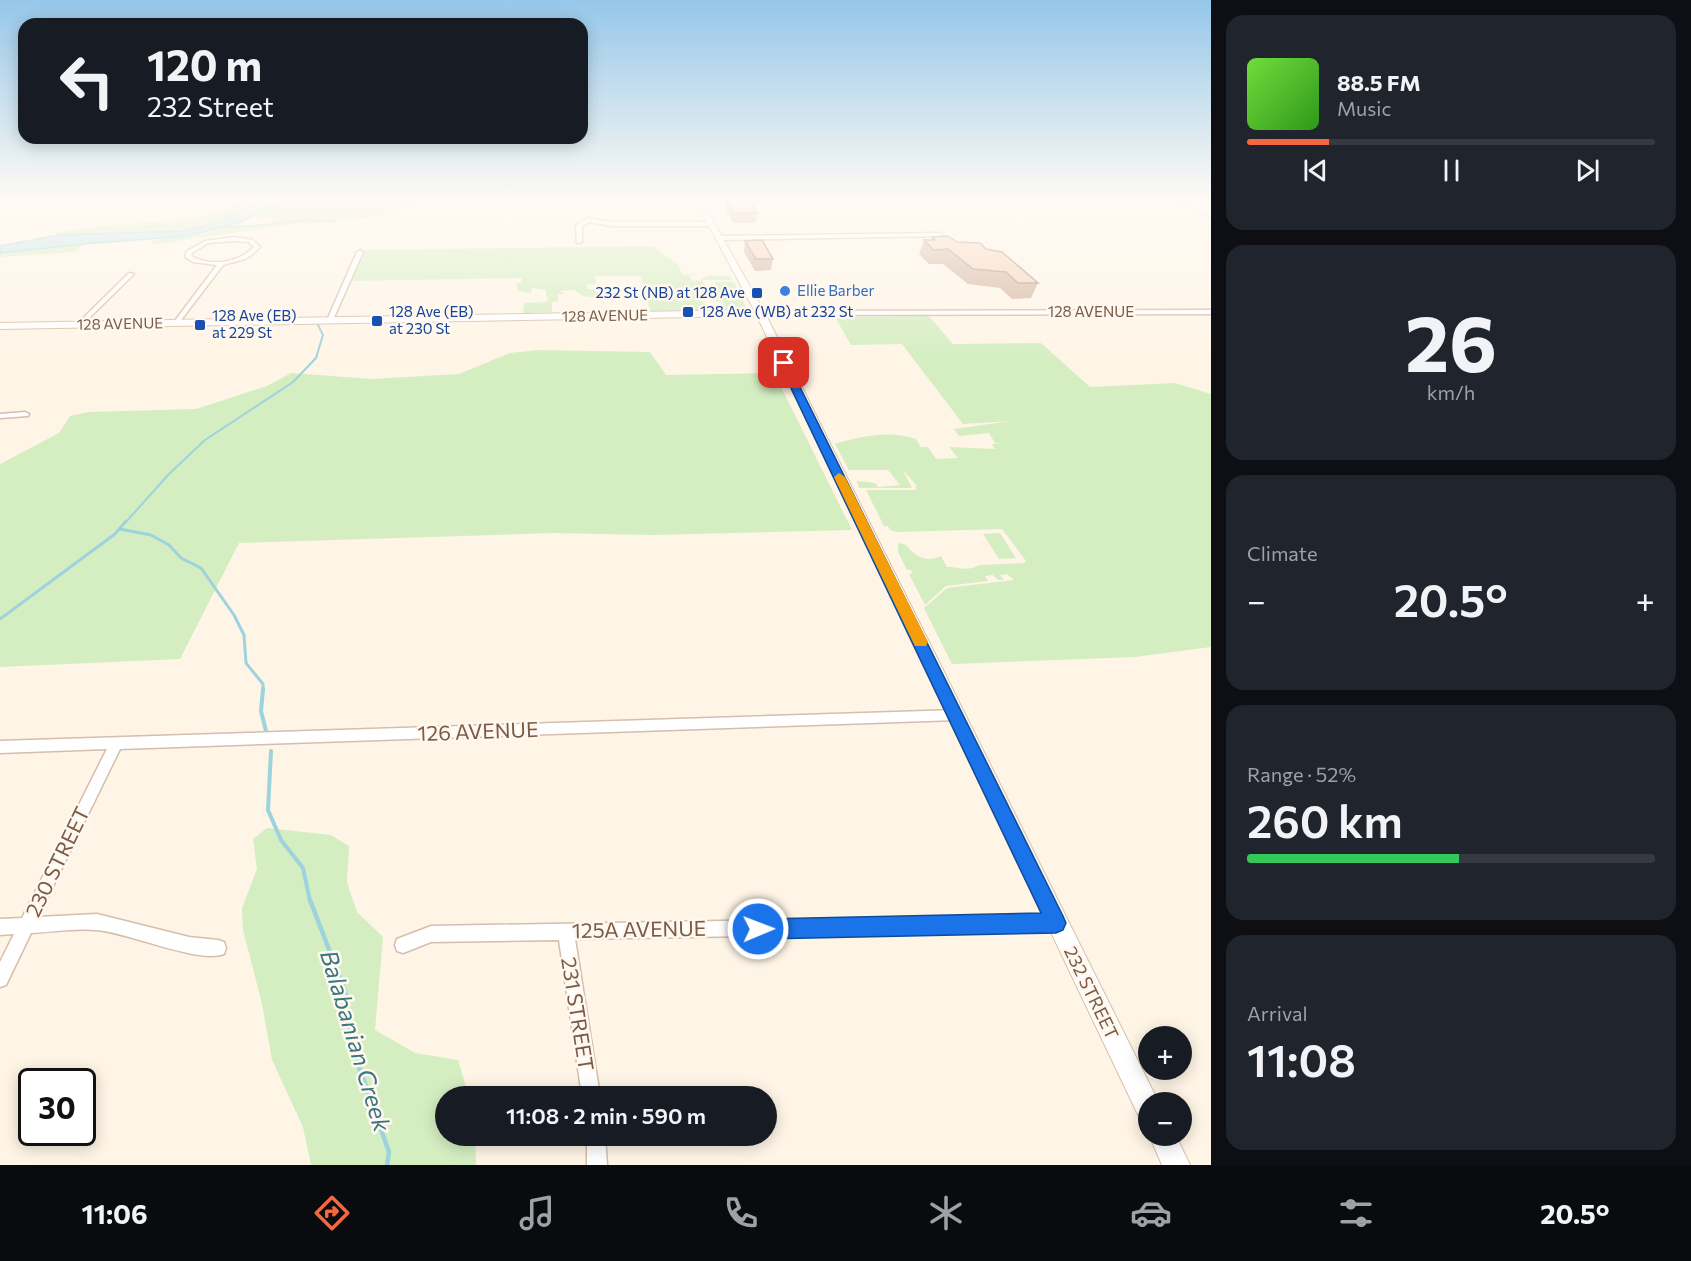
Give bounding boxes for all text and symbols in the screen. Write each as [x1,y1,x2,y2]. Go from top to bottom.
text: 120 m [147,38,262,90]
icon: left [48,42,126,120]
text: 88.5 FM [1337,69,1421,96]
text: 232 Street [147,90,274,123]
text: Music [1337,96,1391,120]
icon: previous [1299,154,1332,187]
icon: pause [1435,154,1468,187]
icon: next [1571,154,1604,187]
place label: Ellie Barber [797,281,874,299]
place label: 232 St (NB) at 128 Ave [596,283,745,301]
marker: Ellie Barber [778,284,792,298]
marker: 232 St (NB) at 128 Ave [750,286,764,300]
text: 26 [1405,293,1497,388]
place label: 128 Ave (EB) at 230 St [389,302,474,337]
place label: 128 Ave (WB) at 232 St [700,302,853,320]
street label: 128 AVENUE [1048,302,1134,320]
street label: 128 AVENUE [562,305,648,325]
marker: 128 Ave (WB) at 232 St [681,305,695,319]
place label: 128 Ave (EB) at 229 St [212,306,297,341]
street label: 128 AVENUE [77,313,163,333]
marker: 128 Ave (EB) at 230 St [370,314,384,328]
marker: 128 Ave (EB) at 229 St [193,318,207,332]
pin [758,337,809,388]
icon: arrive [767,346,800,379]
text: km/h [1427,380,1475,404]
text: Climate [1247,541,1317,565]
text: 20.5° [1394,571,1508,626]
text: − [1247,579,1266,620]
text: + [1636,579,1655,620]
street label: 126 AVENUE [417,716,539,745]
text: Range · 52% [1247,762,1356,786]
text: 260 km [1247,792,1403,847]
street label: 230 STREET [19,802,94,920]
position arrow [726,897,790,961]
street label: 125A AVENUE [572,915,706,942]
street label: 232 STREET [1060,943,1124,1043]
water label: Balabanian Creek [315,946,398,1136]
street label: 231 STREET [557,955,600,1072]
text: Arrival [1247,1001,1308,1025]
map controls [1138,1026,1192,1146]
button: + [1138,1026,1192,1080]
text: 11:08 [1247,1031,1356,1086]
speed limit sign: 30 [18,1068,96,1146]
button: − [1138,1092,1192,1146]
text: 11:08 · 2 min · 590 m [506,1102,706,1129]
icon: directions [311,1192,353,1234]
icon: music [516,1192,558,1234]
icon: phone [720,1192,762,1234]
icon: climate [925,1192,967,1234]
icon: car [1130,1192,1172,1234]
icon: filters [1335,1192,1377,1234]
text: 11:06 [81,1197,148,1230]
text: 20.5° [1540,1197,1610,1230]

